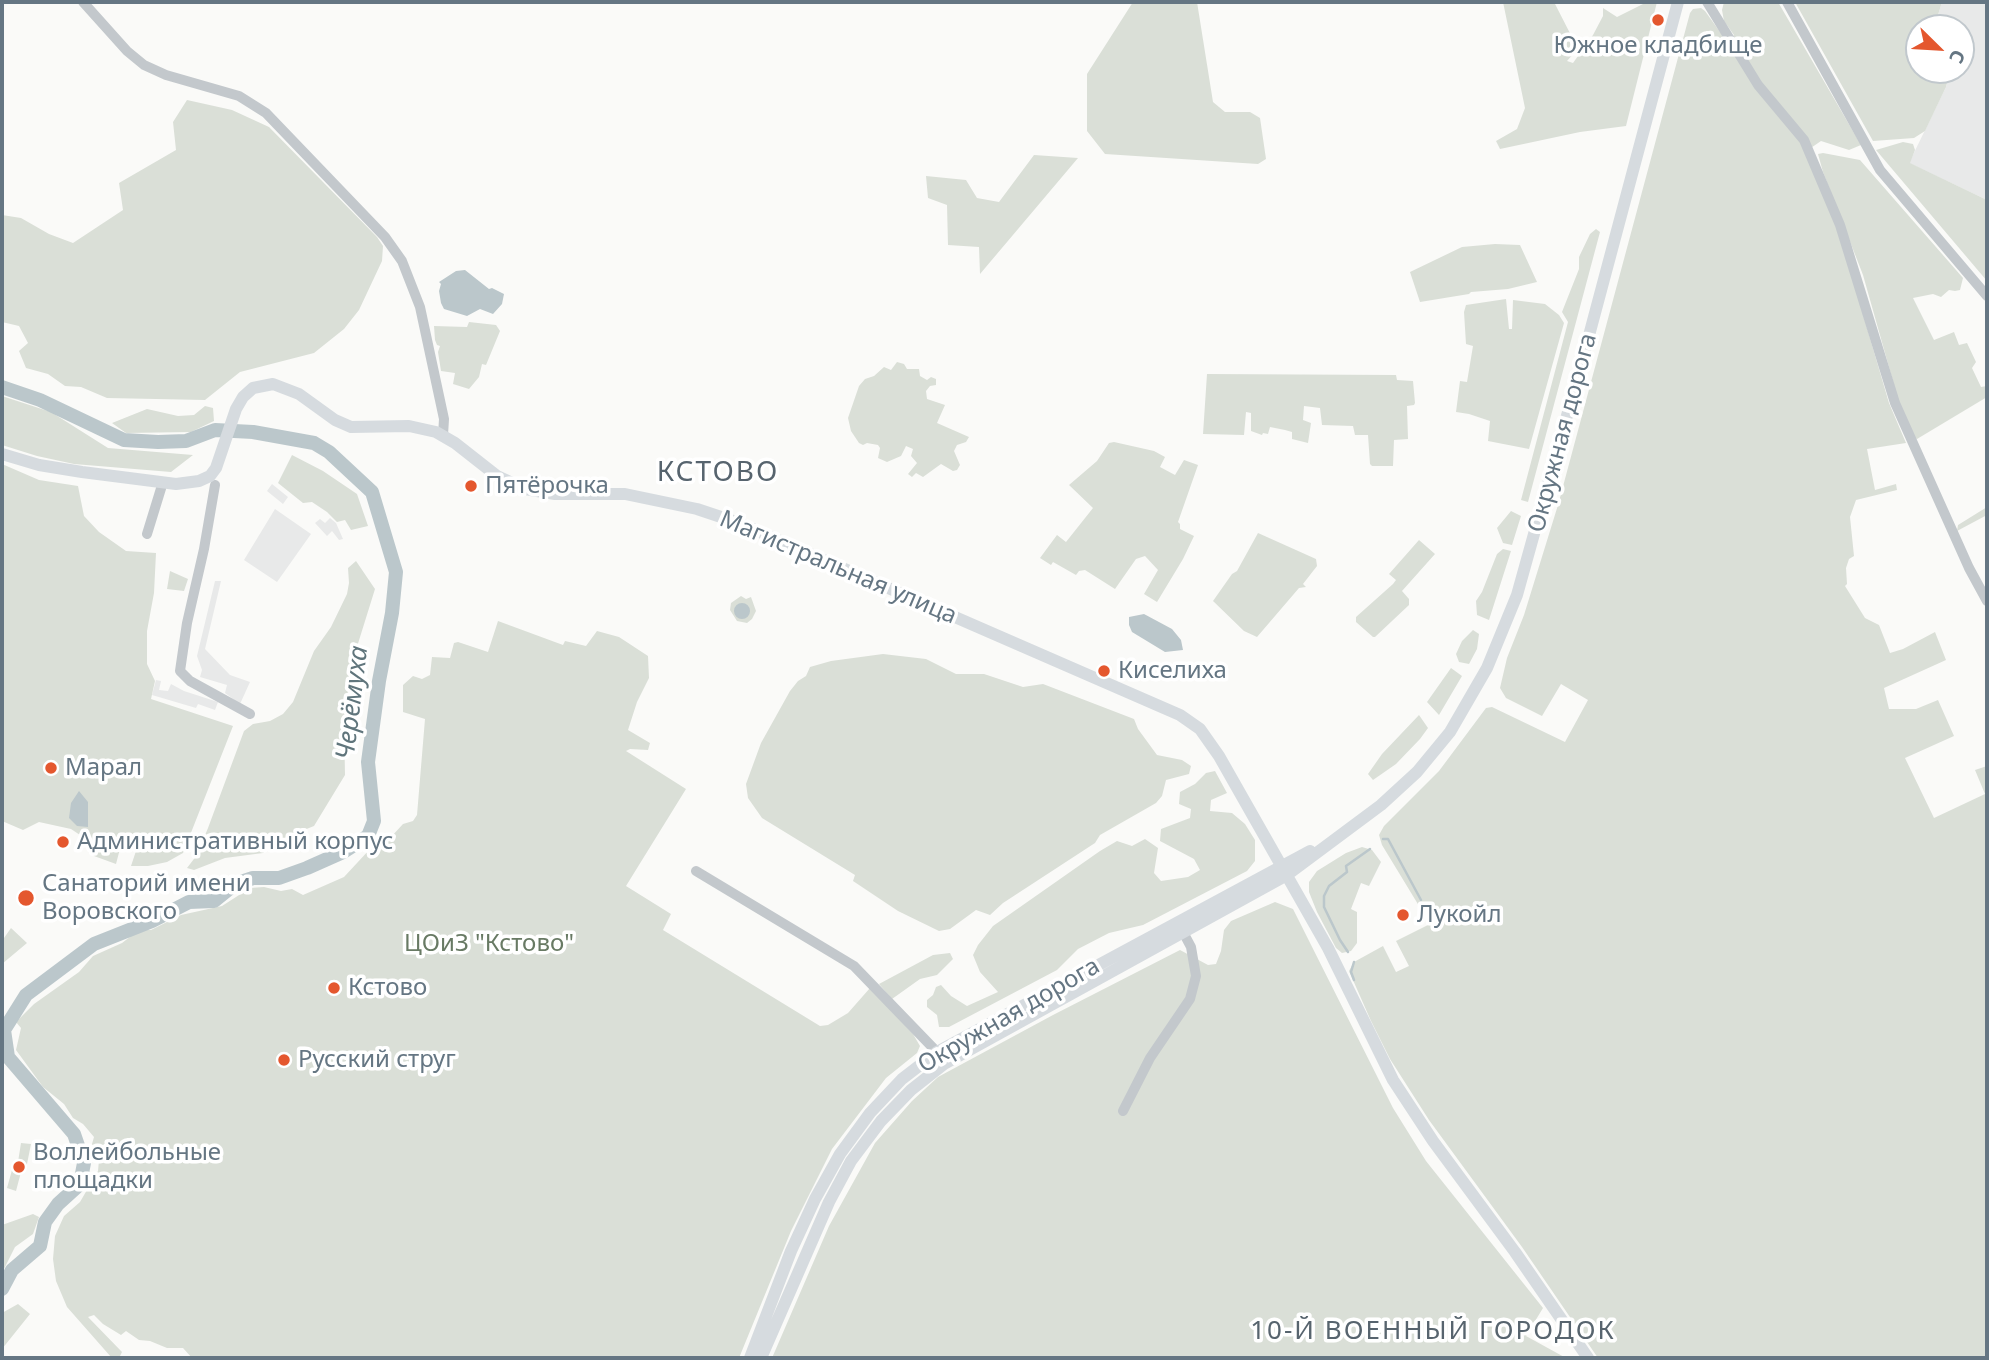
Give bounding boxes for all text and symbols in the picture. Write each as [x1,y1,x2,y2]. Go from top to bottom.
marker: Южное кладбище [1650,12,1666,28]
north arrow [1905,14,1975,84]
place label: Южное кладбище [1553,32,1763,60]
text: С [1943,46,1972,68]
street label: Окружная дорога [1523,330,1603,536]
district label: КСТОВО [657,456,779,490]
place label: Пятёрочка [485,472,609,500]
marker: Пятёрочка [463,478,479,494]
street label: Магистральная улица [715,505,961,631]
water label: Черёмуха [331,644,375,762]
place label: Киселиха [1118,657,1227,685]
marker: Киселиха [1096,663,1112,679]
place label: Марал [65,754,142,782]
marker: Марал [43,760,59,776]
place label: Административный корпус [77,828,393,856]
marker: Административный корпус [55,834,71,850]
place label: Санаторий имени Воровского [42,870,251,926]
marker: Санаторий имени Воровского [16,888,36,908]
place label: Лукойл [1417,901,1501,929]
marker: Лукойл [1395,907,1411,923]
park label: ЦОиЗ "Кстово" [404,930,574,958]
street label: Окружная дорога [913,952,1105,1080]
place label: Кстово [348,974,427,1002]
marker: Кстово [326,980,342,996]
place label: Русский струг [298,1046,456,1074]
marker: Русский струг [276,1052,292,1068]
place label: Воллейбольные площадки [33,1139,221,1195]
marker: Воллейбольные площадки [11,1159,27,1175]
district label: 10-Й ВОЕННЫЙ ГОРОДОК [1253,1316,1613,1348]

